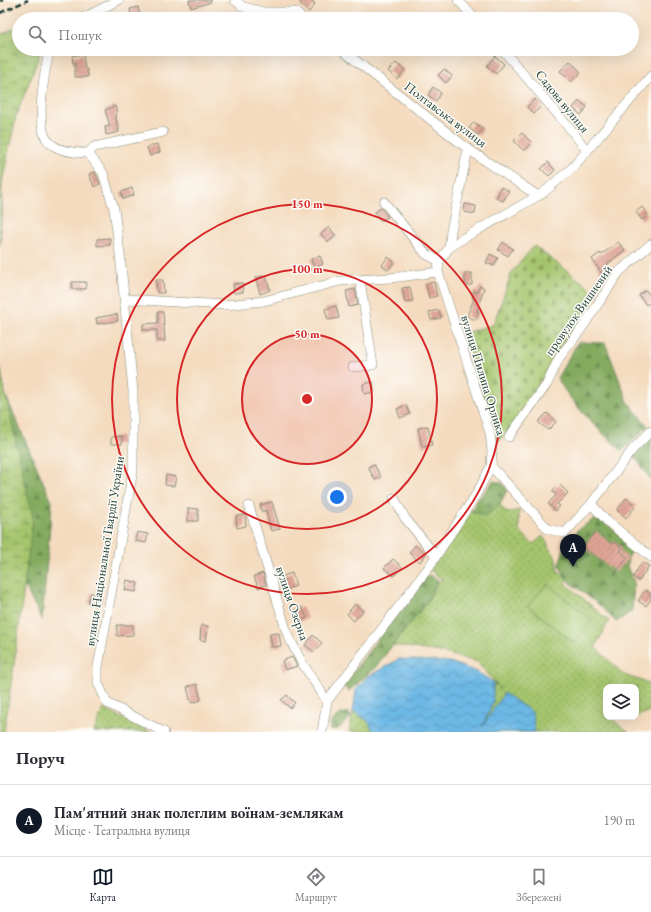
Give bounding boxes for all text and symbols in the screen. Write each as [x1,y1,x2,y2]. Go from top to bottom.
search box [12,12,639,56]
icon: search [26,23,48,45]
text: Пошук [58,25,102,44]
street label: Садова вулиця [532,66,593,136]
street label: Полтавська вулиця [401,78,491,151]
text: 150 m [291,196,323,212]
text: 100 m [291,261,323,277]
street label: провулок Вишневий [541,262,616,359]
street label: вулиця Пилипа Орлика [457,313,510,438]
text: 50 m [294,326,320,342]
centre of rings [300,392,314,406]
street label: вулиця Національної Гвардії України [81,455,128,647]
your location [327,487,347,507]
pin: A [560,534,586,567]
street label: вулиця Озерна [272,564,313,643]
map controls [603,684,639,720]
button: layers [603,684,639,720]
text: Поруч [16,747,65,769]
text: Пам'ятний знак полеглим воїнам-землякам [54,803,344,822]
text: A [24,812,34,829]
text: 190 m [604,812,635,829]
text: Місце · Театральна вулиця [54,822,190,839]
tab: Карта [90,866,116,904]
tab: Маршрут [295,866,337,904]
tab: Збережені [516,866,561,904]

